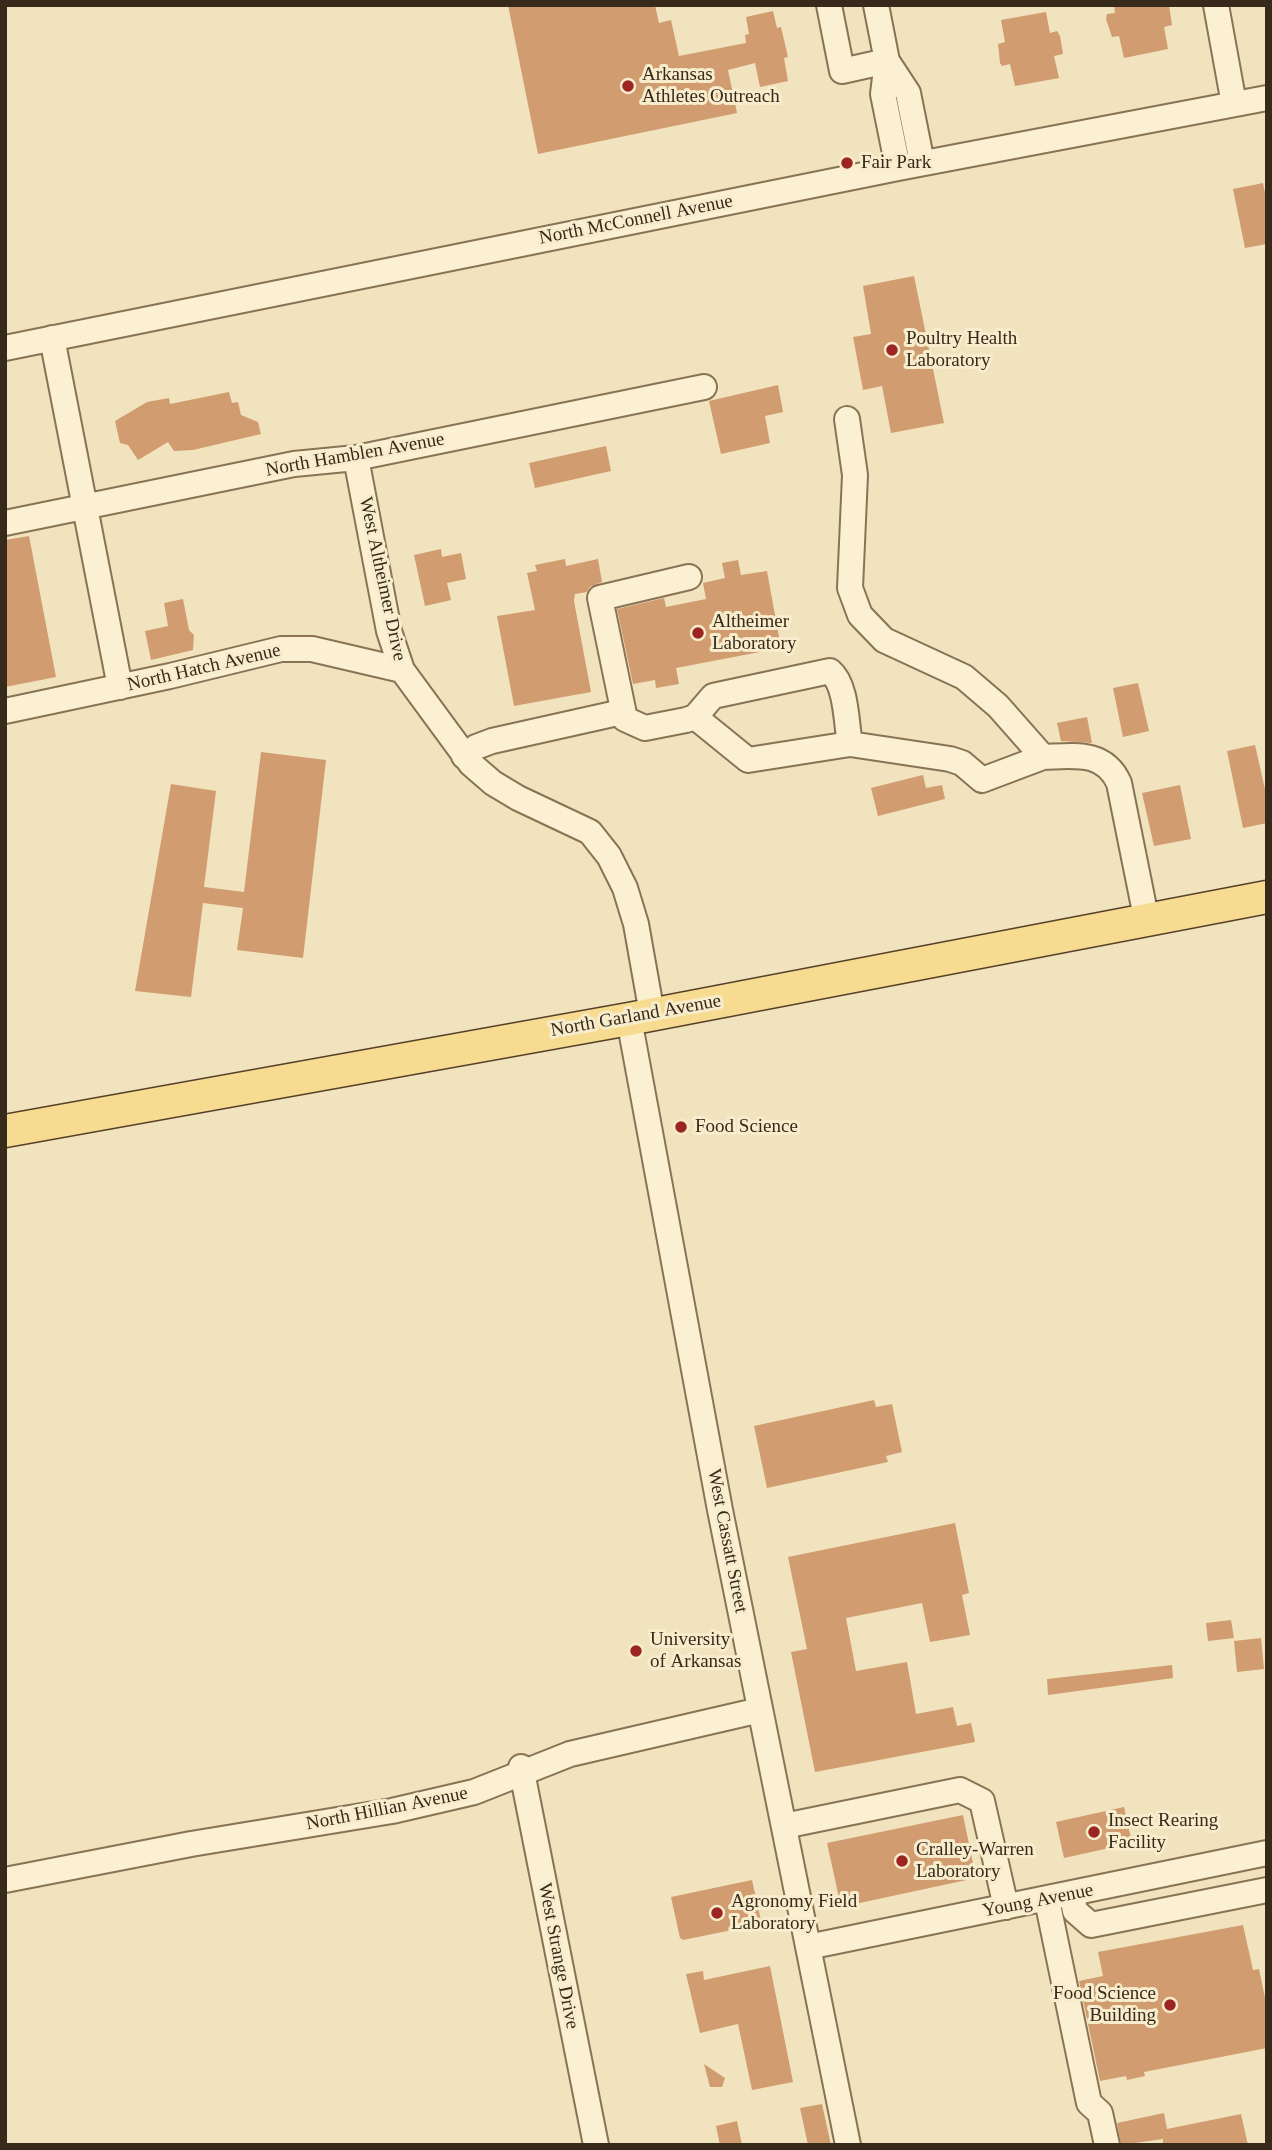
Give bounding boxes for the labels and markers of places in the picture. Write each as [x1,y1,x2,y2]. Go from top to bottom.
place label: Arkansas Athletes Outreach [642,64,780,108]
marker: Arkansas Athletes Outreach [620,78,636,94]
place label: Fair Park [861,152,931,174]
marker: Fair Park [839,155,855,171]
place label: Poultry Health Laboratory [906,328,1017,372]
marker: Poultry Health Laboratory [884,342,900,358]
place label: Altheimer Laboratory [712,611,796,655]
marker: Altheimer Laboratory [690,625,706,641]
place label: Food Science [695,1116,798,1138]
marker: Food Science [673,1119,689,1135]
place label: University of Arkansas [650,1629,741,1673]
marker: University of Arkansas [628,1643,644,1659]
place label: Insect Rearing Facility [1108,1810,1218,1854]
marker: Insect Rearing Facility [1086,1824,1102,1840]
place label: Cralley-Warren Laboratory [916,1839,1034,1883]
marker: Cralley-Warren Laboratory [894,1853,910,1869]
place label: Agronomy Field Laboratory [731,1891,857,1935]
marker: Agronomy Field Laboratory [709,1905,725,1921]
place label: Food Science Building [1053,1983,1156,2027]
marker: Food Science Building [1162,1997,1178,2013]

